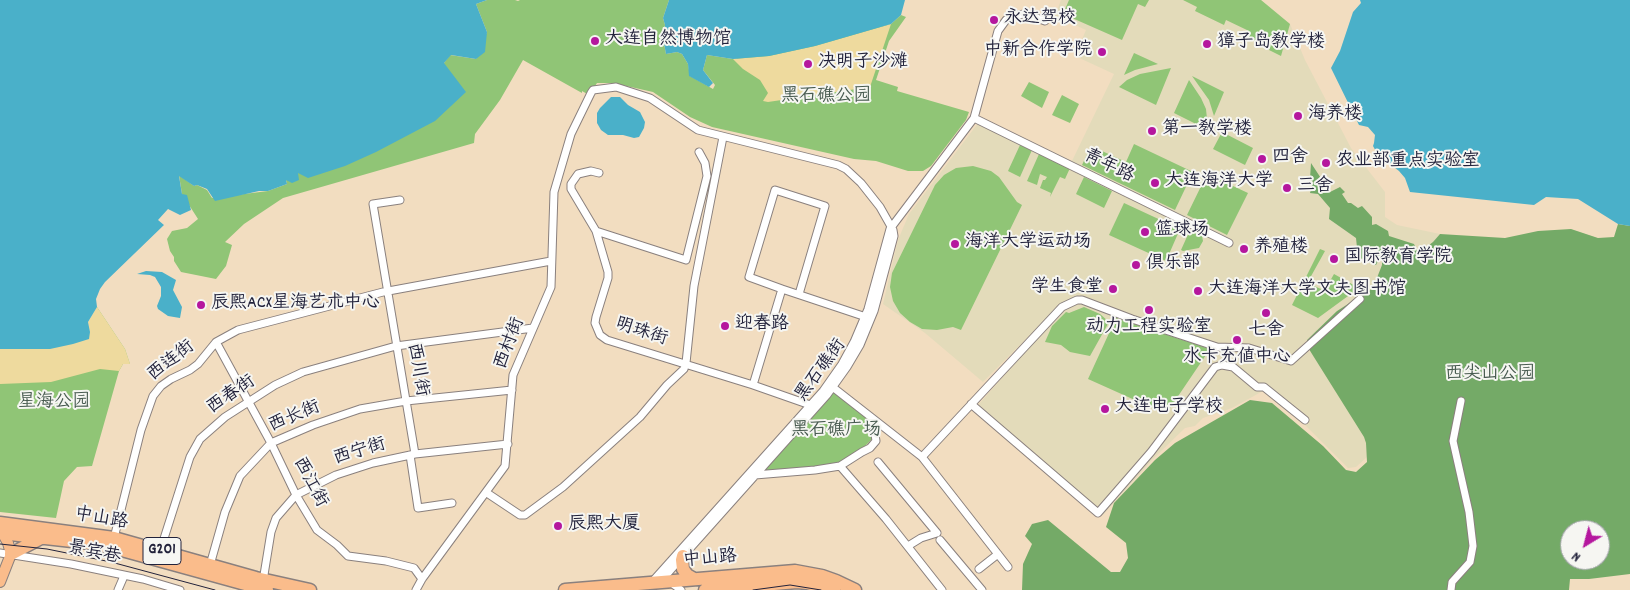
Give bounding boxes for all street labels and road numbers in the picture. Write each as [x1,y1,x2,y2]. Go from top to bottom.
street label: 青年路 [1079,145,1137,189]
street label: 明珠街 [612,314,670,352]
street label: 西村街 [491,315,531,373]
street label: 黑石礁街 [792,336,852,406]
street label: 西连街 [144,337,200,387]
street label: 西川街 [401,342,431,398]
street label: 西春街 [204,372,260,420]
street label: 西长街 [266,398,324,438]
street label: 西宁街 [331,435,389,471]
street label: 西江街 [287,454,331,512]
street label: 中山路 [73,505,129,535]
street label: 景宾巷 [65,538,123,570]
road number: G201 [143,538,181,564]
street label: 中山路 [682,547,738,573]

